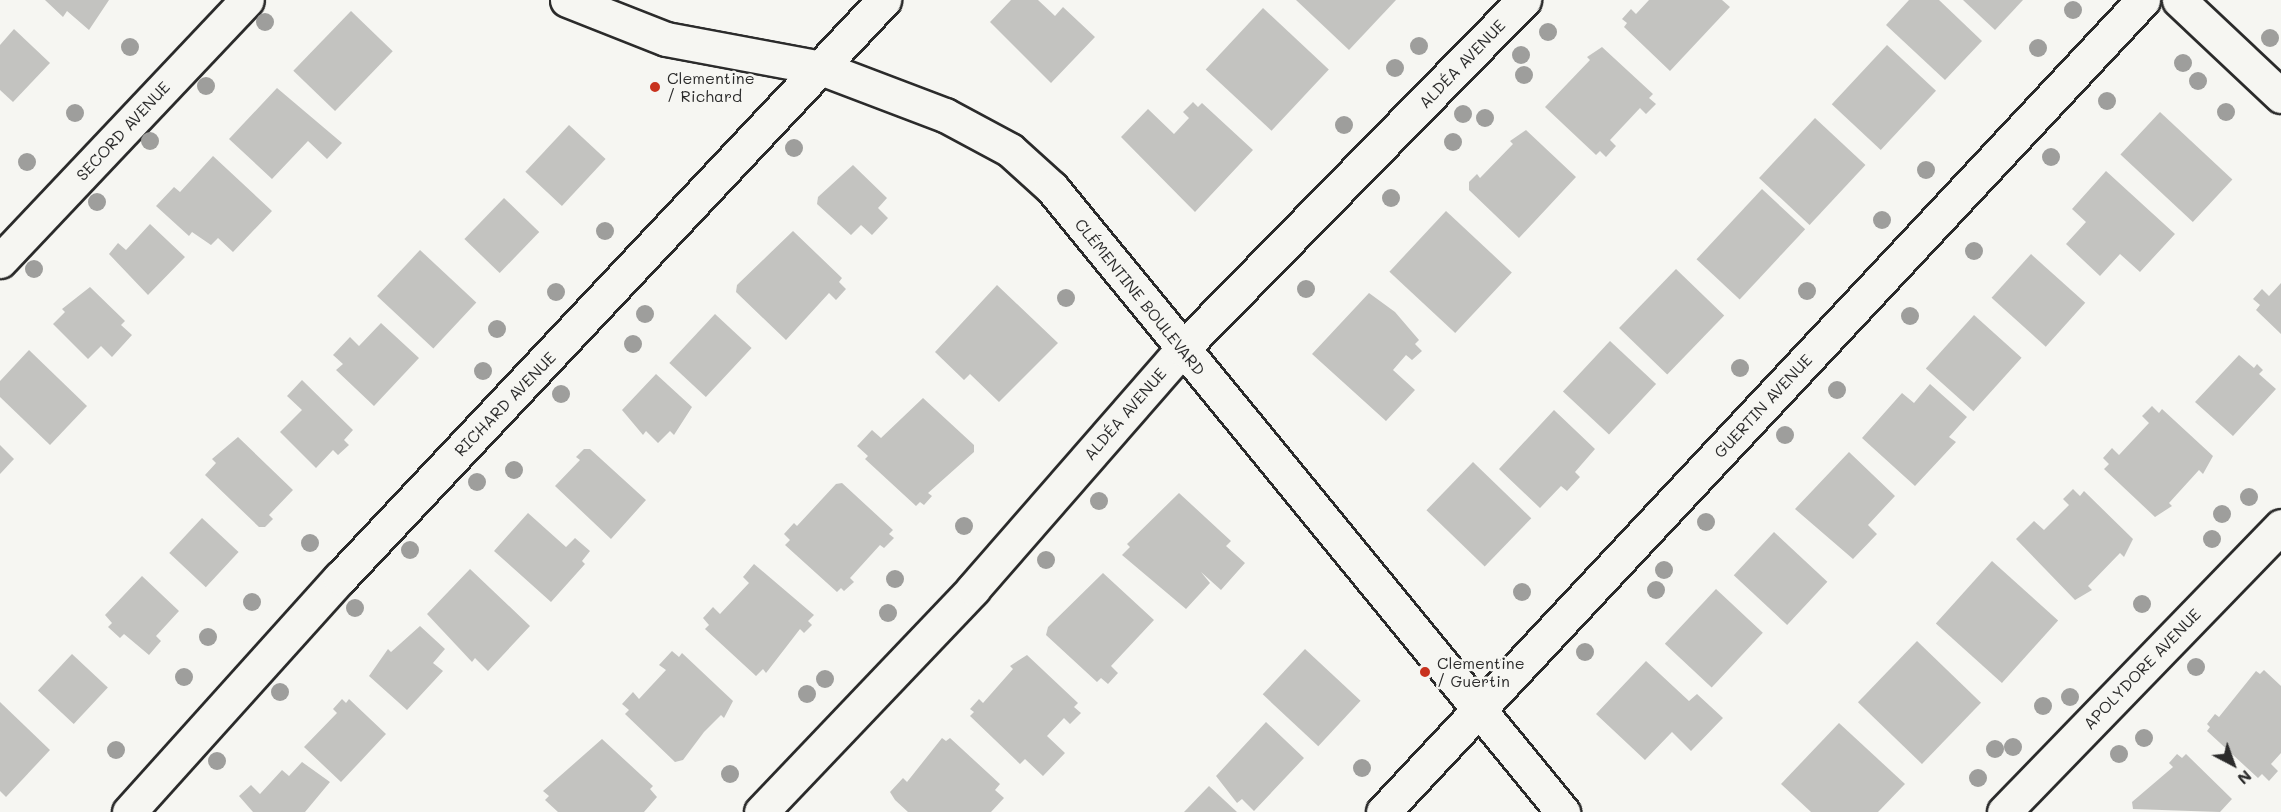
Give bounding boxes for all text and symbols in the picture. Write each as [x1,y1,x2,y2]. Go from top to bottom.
street label: ALDÉA AVENUE [1415,16,1509,112]
place label: Clementine / Richard [667,68,755,106]
street label: SECORD AVENUE [72,77,174,185]
marker: Clementine / Richard [648,80,662,94]
street label: CLÉMENTINE BOULEVARD [1071,215,1209,379]
street label: RICHARD AVENUE [450,348,560,460]
street label: GUERTIN AVENUE [1710,350,1816,462]
street label: ALDÉA AVENUE [1080,364,1170,464]
street label: APOLYDORE AVENUE [2079,605,2205,733]
place label: Clementine / Guertin [1437,653,1525,691]
marker: Clementine / Guertin [1418,665,1432,679]
north arrow [2203,734,2263,794]
text: N [2234,766,2257,790]

